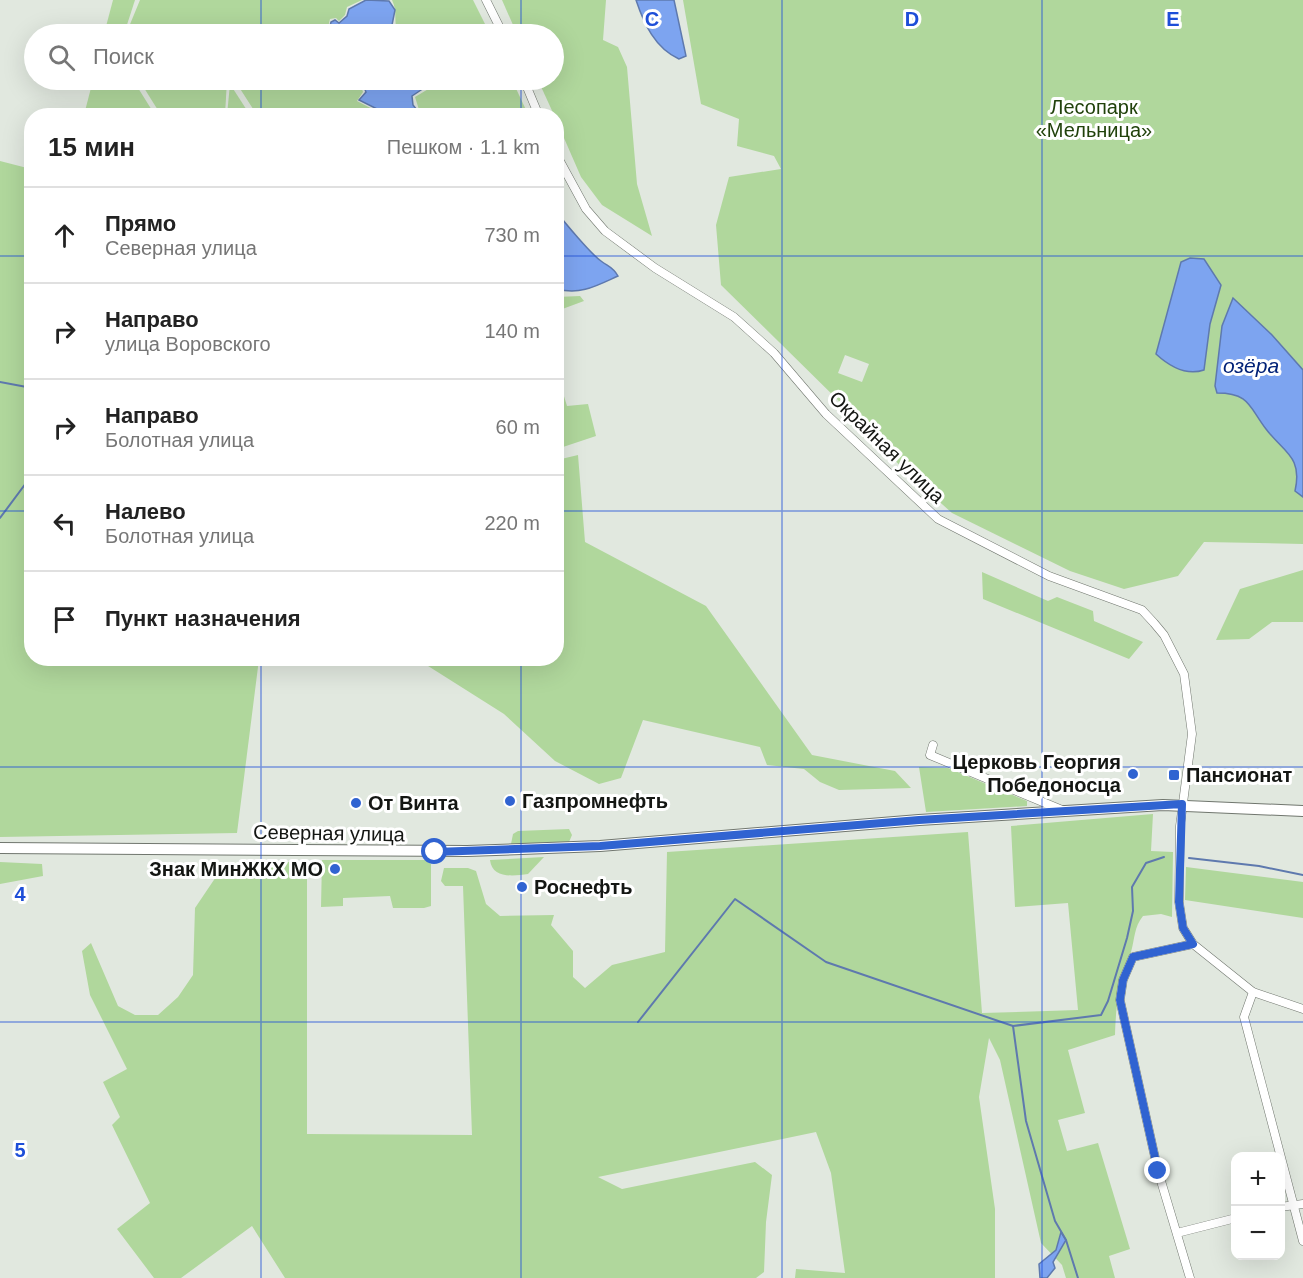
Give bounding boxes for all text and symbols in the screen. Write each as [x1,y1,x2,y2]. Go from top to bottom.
text: C [645,8,659,30]
text: D [905,8,919,30]
text: E [1166,8,1180,30]
search box [24,24,564,90]
icon: search [45,41,78,74]
text: Поиск [93,44,154,69]
park label: Лесопарк «Мельница» [1036,96,1152,141]
text: 15 мин [48,132,135,162]
text: Пешком · 1.1 km [387,136,540,158]
text: Прямо [105,211,176,236]
icon: ahead [48,219,81,252]
text: 730 m [484,224,540,246]
text: Северная улица [105,237,257,259]
text: Направо [105,307,199,332]
icon: right [48,315,81,348]
text: 140 m [484,320,540,342]
text: улица Воровского [105,333,271,355]
water label: озёра [1223,354,1279,377]
street label: Окрайная улица [825,387,950,508]
text: Направо [105,403,199,428]
icon: right [48,411,81,444]
text: 60 m [496,416,540,438]
text: Болотная улица [105,429,254,451]
text: Налево [105,499,186,524]
icon: left [48,507,81,540]
text: 220 m [484,512,540,534]
text: Болотная улица [105,525,254,547]
icon: arrive [48,603,81,636]
text: Пункт назначения [105,606,301,631]
place label: Церковь Георгия Победоносца [953,751,1122,796]
place label: Пансионат [1186,764,1292,786]
marker: Церковь Георгия Победоносца [1126,767,1140,781]
marker: Пансионат [1167,768,1181,782]
place label: Газпромнефть [522,790,668,812]
place label: От Винта [368,792,460,814]
marker: Газпромнефть [503,794,517,808]
marker: От Винта [349,796,363,810]
street label: Северная улица [253,821,406,845]
route start [421,838,447,864]
place label: Знак МинЖКХ МО [149,858,323,880]
marker: Знак МинЖКХ МО [328,862,342,876]
place label: Роснефть [534,876,632,898]
marker: Роснефть [515,880,529,894]
text: 4 [14,883,26,905]
text: 5 [14,1139,26,1161]
map controls [1231,1152,1285,1260]
button: + [1231,1152,1285,1206]
route end [1144,1157,1170,1183]
button: − [1231,1206,1285,1260]

